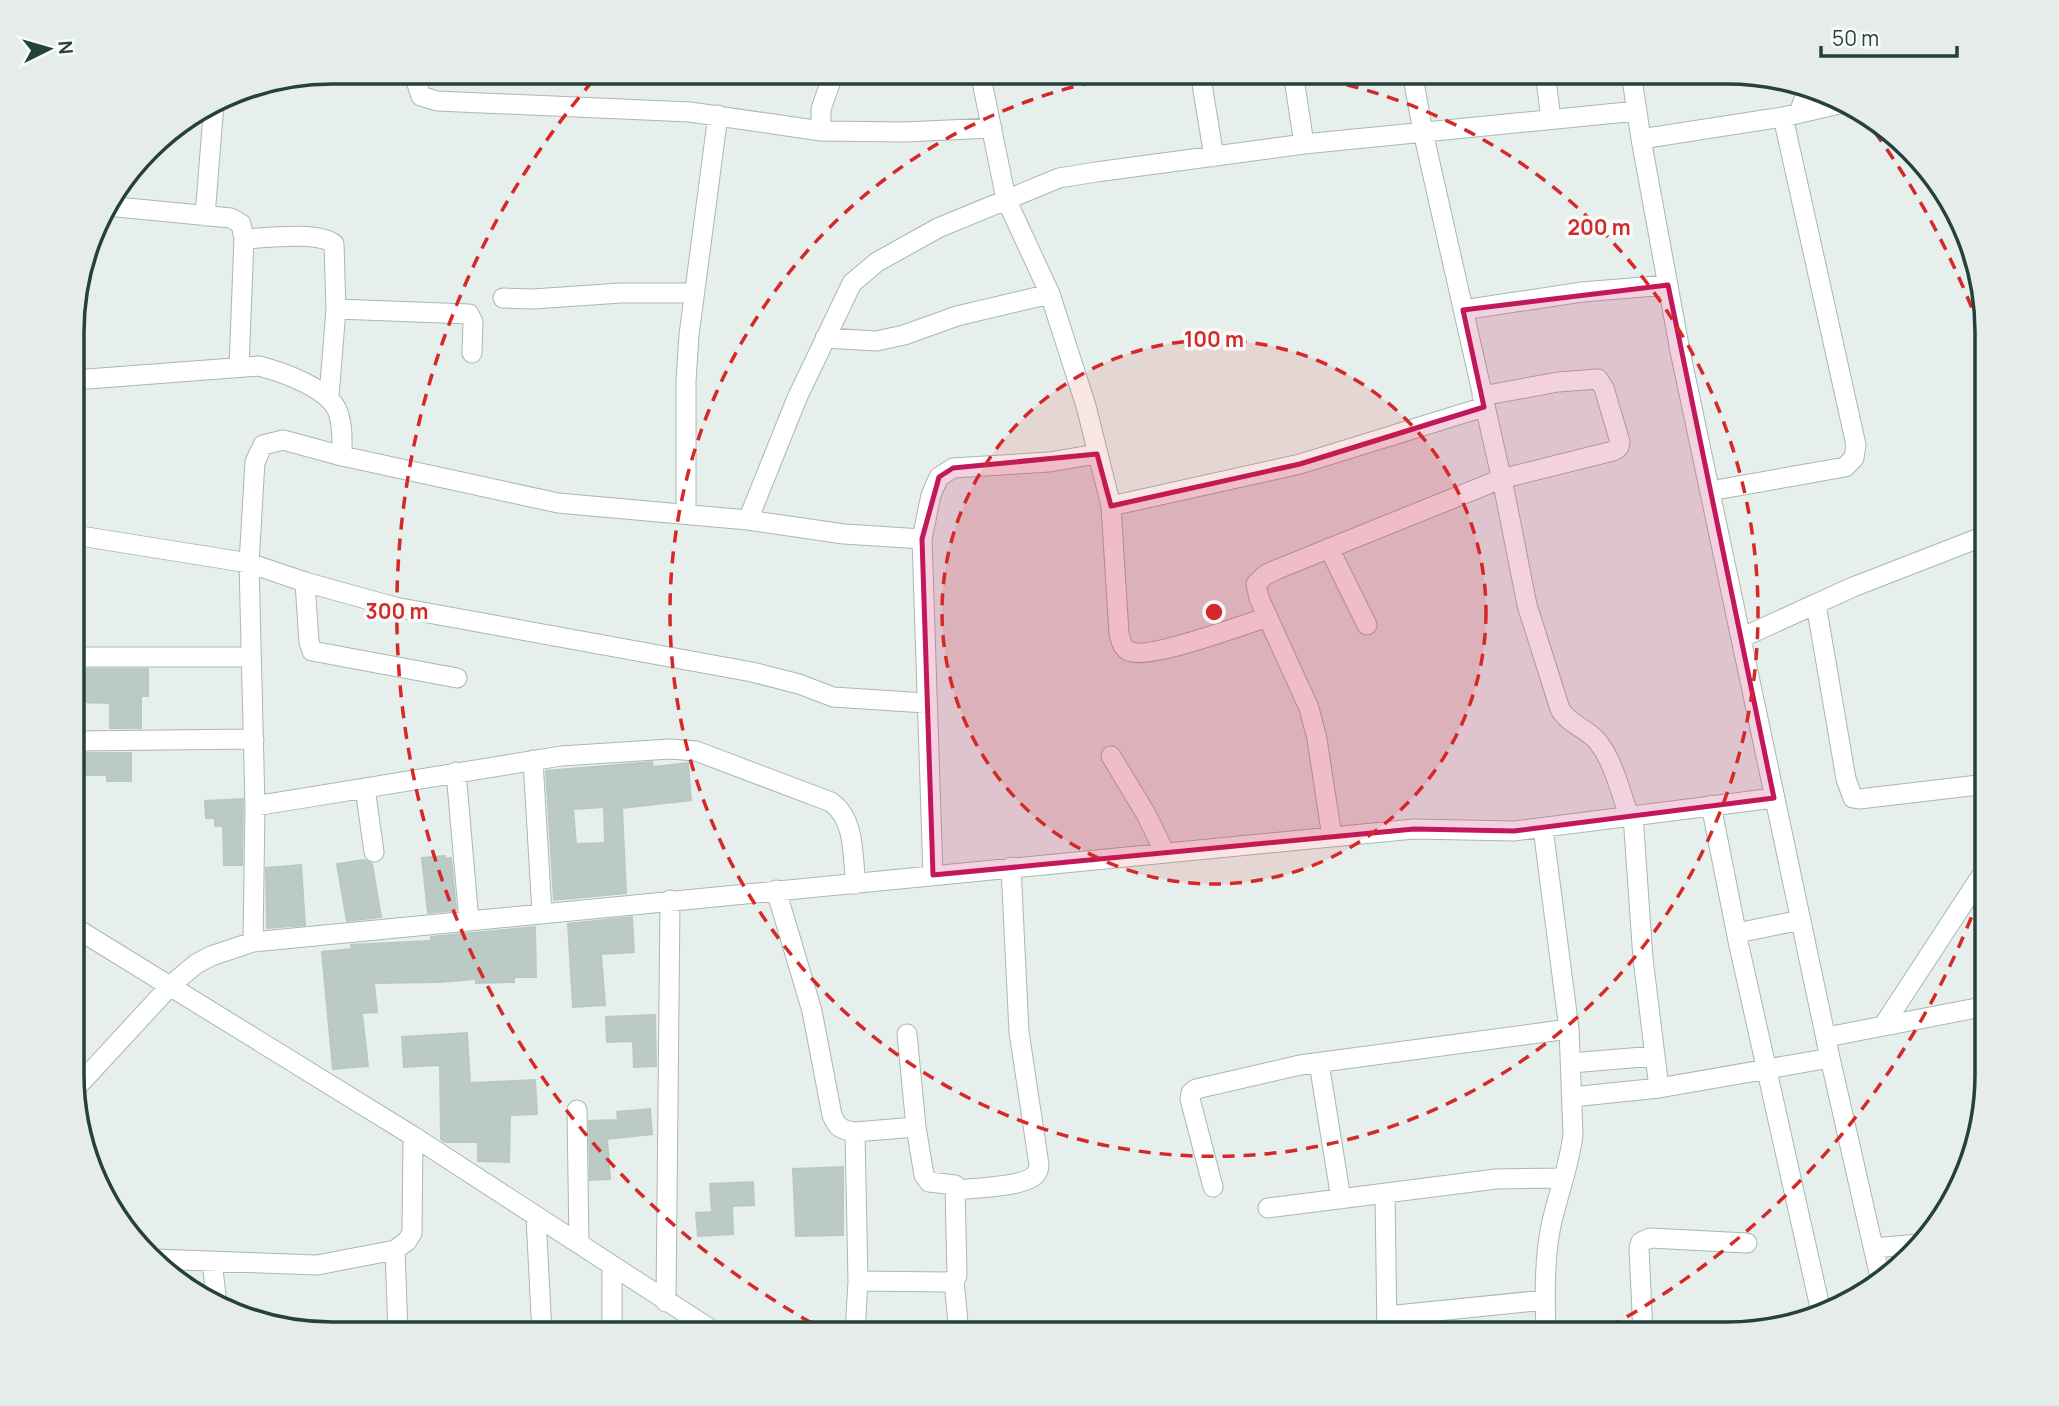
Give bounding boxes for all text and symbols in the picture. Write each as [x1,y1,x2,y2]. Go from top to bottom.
north arrow [14,14,84,84]
scale bar [1821,14,1958,58]
text: 50 m [1832,24,1879,52]
text: N [52,40,79,55]
text: 200 m [1567,213,1631,241]
text: 100 m [1184,325,1244,353]
text: 300 m [366,597,428,625]
centre of rings [1202,600,1226,624]

